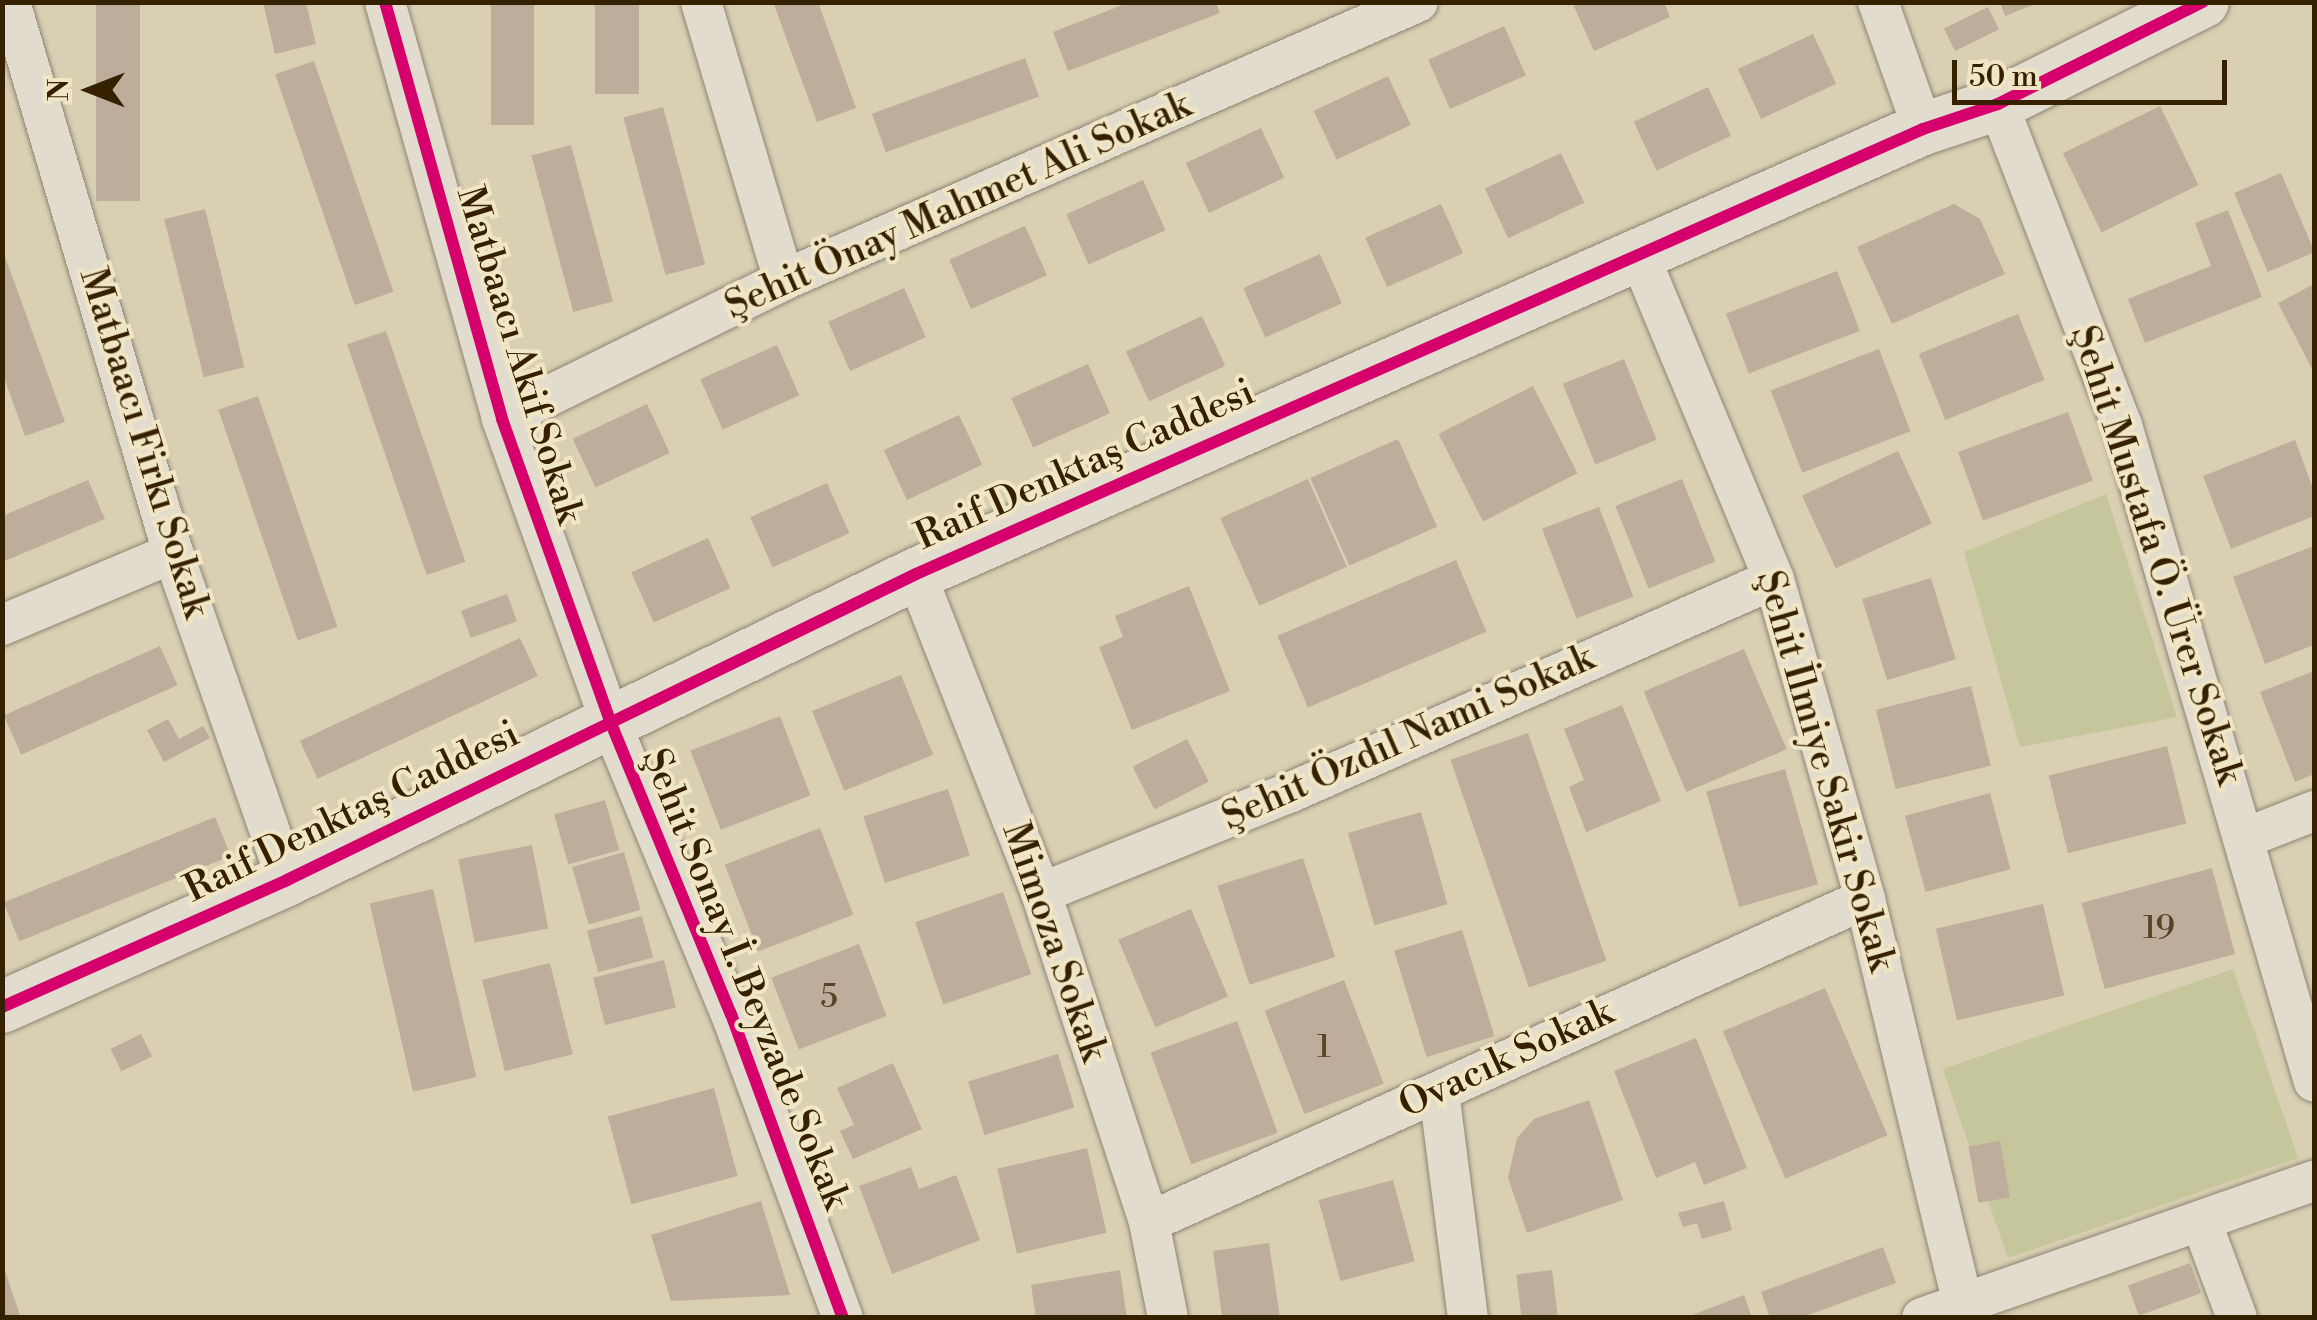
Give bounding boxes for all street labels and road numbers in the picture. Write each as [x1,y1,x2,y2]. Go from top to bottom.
street label: Şehit Önay Mahmet Ali Sokak [718,83,1198,329]
street label: Matbaacı Akif Sokak [446,181,592,529]
street label: Matbaacı Firkı Sokak [69,263,219,623]
street label: Şehit Mustafa Ö. Ürer Sokak [2060,320,2252,790]
street label: Raif Denktaş Caddesi [908,370,1262,560]
street label: Şehit İlmiye Sakir Sokak [1746,566,1904,976]
street label: Şehit Özdıl Nami Sokak [1215,635,1601,841]
street label: Raif Denktaş Caddesi [177,711,527,913]
street label: Şehit Sonay İ. Beyzade Sokak [632,742,858,1216]
street label: Mimoza Sokak [992,817,1116,1067]
street label: Ovacık Sokak [1392,990,1620,1128]

